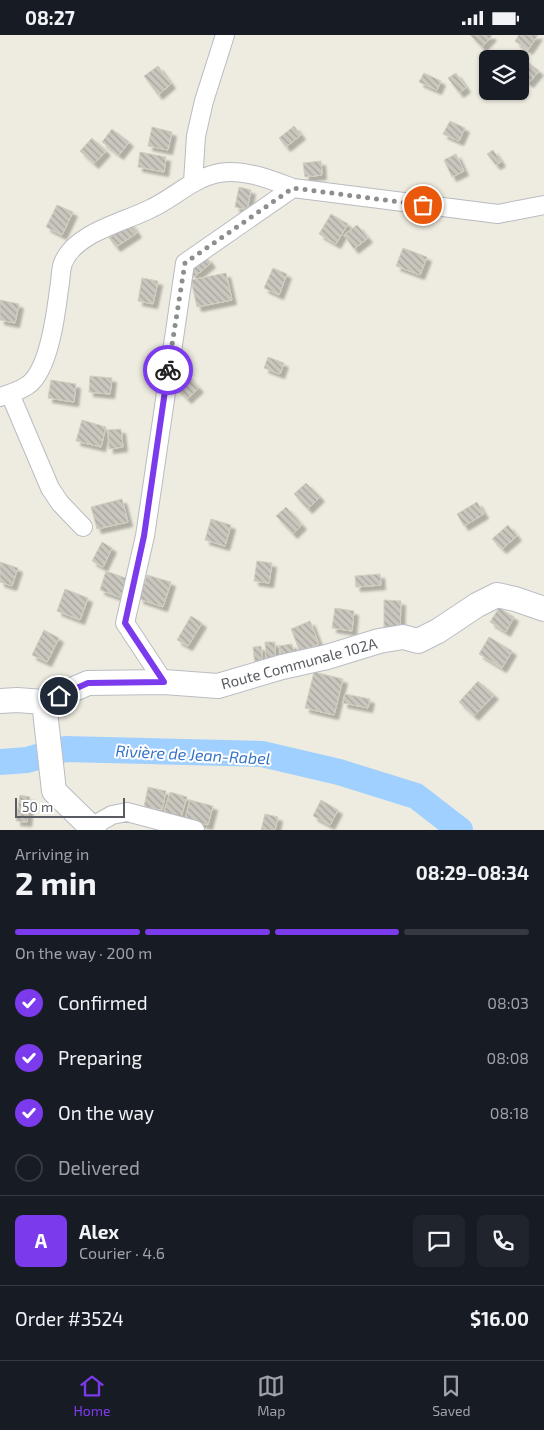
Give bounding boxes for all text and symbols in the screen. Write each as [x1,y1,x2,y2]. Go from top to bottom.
text: 08:27 [25,6,75,29]
map controls [479,50,529,100]
button: layers [479,50,529,100]
pin [402,184,444,226]
icon: bag [409,191,437,219]
courier [143,345,193,395]
icon: bike [154,356,182,384]
street label: Route Communale 102A [219,633,380,693]
pin [38,675,80,717]
icon: home [45,682,73,710]
water label: Rivière de Jean-Rabel [115,740,271,768]
scale bar [15,795,125,818]
text: 50 m [22,798,53,815]
text: Arriving in [15,844,89,863]
text: 08:29–08:34 [416,861,529,884]
text: 2 min [15,863,97,901]
text: On the way · 200 m [15,943,152,962]
icon: check [15,989,43,1017]
text: Confirmed [58,991,148,1014]
text: 08:03 [487,993,529,1012]
icon: check [15,1044,43,1072]
text: Preparing [58,1046,142,1069]
text: 08:08 [487,1048,529,1067]
icon: check [15,1099,43,1127]
text: On the way [58,1101,154,1124]
text: 08:18 [490,1103,529,1122]
text: Delivered [58,1156,140,1179]
button: chat [413,1215,465,1267]
button: phone [477,1215,529,1267]
text: Alex [79,1220,119,1243]
text: A [35,1229,47,1252]
text: Courier · 4.6 [79,1243,165,1262]
text: Order #3524 [15,1307,124,1330]
text: $16.00 [470,1307,529,1330]
tab: Home [73,1372,110,1419]
tab: Map [257,1372,285,1419]
tab: Saved [432,1372,471,1419]

